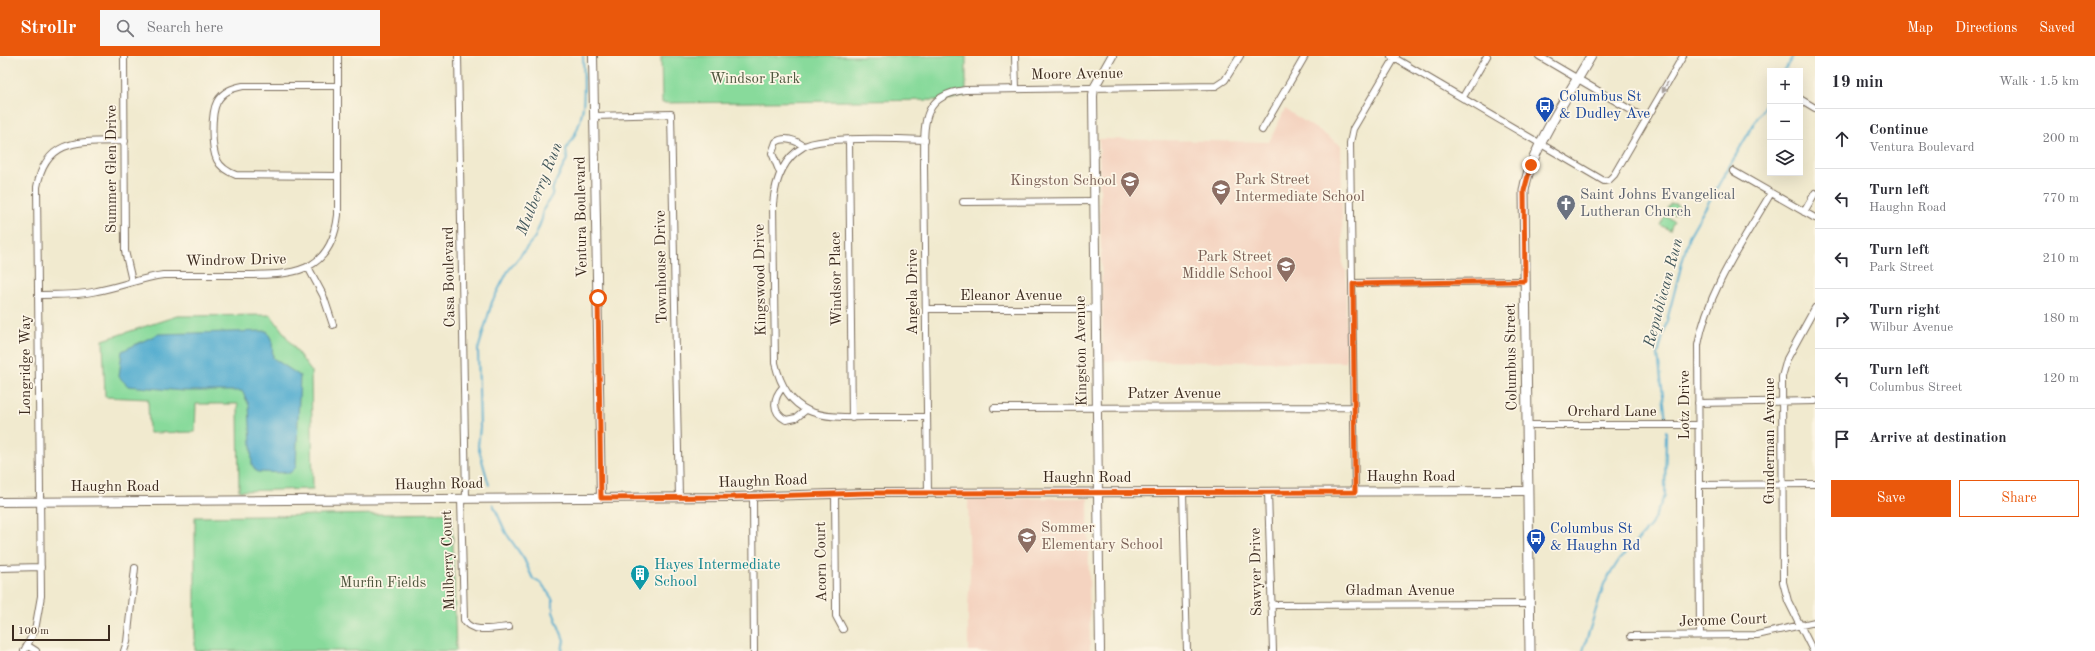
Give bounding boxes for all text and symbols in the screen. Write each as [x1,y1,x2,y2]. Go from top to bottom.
search box [100,10,380,46]
icon: search [114,17,136,39]
text: Strollr [20,19,76,38]
text: Search here [146,21,223,36]
text: Map [1907,21,1933,35]
text: Directions [1955,21,2017,35]
text: Saved [2039,21,2075,35]
street label: Moore Avenue [1031,67,1123,83]
map controls [1767,68,1803,176]
button: + [1767,68,1803,104]
park label: Windsor Park [710,72,800,87]
text: 19 min [1831,74,1884,91]
text: Walk · 1.5 km [1999,75,2079,88]
one-way arrow [1661,81,1668,93]
place label: Columbus St & Dudley Ave [1559,90,1650,122]
bus stop icon: Columbus St & Dudley Ave [1534,95,1556,123]
button: − [1767,104,1803,140]
street label: Summer Glen Drive [105,105,120,233]
text: Continue [1869,123,1928,138]
icon: ahead [1831,128,1853,150]
text: 200 m [2042,132,2079,145]
water label: Mulberry Run [514,140,566,239]
button: layers [1767,140,1803,176]
text: Ventura Boulevard [1869,141,1975,154]
street label: Ventura Boulevard [573,156,591,278]
route end [1522,156,1540,174]
school or university icon: Kingston School [1119,170,1141,198]
place label: Park Street Intermediate School [1235,173,1365,205]
place label: Kingston School [1010,174,1116,189]
school or university icon: Park Street Intermediate School [1210,178,1232,206]
text: Turn left [1869,183,1929,198]
place label: Saint Johns Evangelical Lutheran Church [1580,188,1735,220]
icon: left [1831,188,1853,210]
text: 770 m [2042,192,2079,205]
church icon: Saint Johns Evangelical Lutheran Church [1555,193,1577,221]
text: Haughn Road [1869,201,1946,214]
street label: Townhouse Drive [654,210,670,324]
street label: Kingswood Drive [753,224,769,336]
street label: Casa Boulevard [442,226,458,328]
street label: Windsor Place [829,231,845,326]
water label: Republican Run [1641,237,1686,350]
text: Turn left [1869,243,1929,258]
icon: left [1831,248,1853,270]
street label: Angela Drive [906,249,921,335]
place label: Park Street Middle School [1182,250,1272,282]
text: 210 m [2042,252,2079,265]
street label: Windrow Drive [186,253,287,269]
school or university icon: Park Street Middle School [1275,255,1297,283]
text: Park Street [1869,261,1934,274]
route start [589,289,607,307]
street label: Eleanor Avenue [960,289,1062,304]
street label: Kingston Avenue [1074,295,1090,406]
street label: Columbus Street [1504,303,1520,411]
text: Turn right [1869,303,1940,318]
icon: right [1831,308,1853,330]
text: 180 m [2042,312,2079,325]
street label: Longridge Way [19,315,34,415]
text: Wilbur Avenue [1869,321,1953,334]
text: Turn left [1869,363,1929,378]
icon: left [1831,368,1853,390]
street label: Lotz Drive [1678,370,1693,440]
text: 120 m [2042,372,2079,385]
street label: Gunderman Avenue [1763,377,1778,505]
text: Columbus Street [1869,381,1962,394]
street label: Patzer Avenue [1127,387,1221,402]
street label: Orchard Lane [1567,405,1657,420]
icon: arrive [1831,428,1853,450]
text: Arrive at destination [1869,431,2007,446]
street label: Haughn Road [1366,470,1456,485]
street label: Haughn Road [1042,471,1132,486]
street label: Haughn Road [718,473,808,491]
street label: Haughn Road [394,477,484,493]
street label: Haughn Road [70,480,160,495]
button: Save [1831,480,1951,517]
button: Share [1959,480,2079,517]
street label: Mulberry Court [440,509,458,611]
street label: Acorn Court [814,521,830,603]
place label: Sommer Elementary School [1041,521,1163,553]
place label: Columbus St & Haughn Rd [1550,522,1641,554]
school or university icon: Sommer Elementary School [1016,526,1038,554]
bus stop icon: Columbus St & Haughn Rd [1525,527,1547,555]
street label: Sawyer Drive [1249,528,1265,616]
place label: Hayes Intermediate School [654,558,780,590]
building icon: Hayes Intermediate School [629,563,651,591]
park label: Murfin Fields [340,576,426,591]
street label: Gladman Avenue [1345,584,1455,599]
street label: Jerome Court [1679,612,1767,630]
scale bar [12,623,110,642]
text: 100 m [18,626,49,637]

